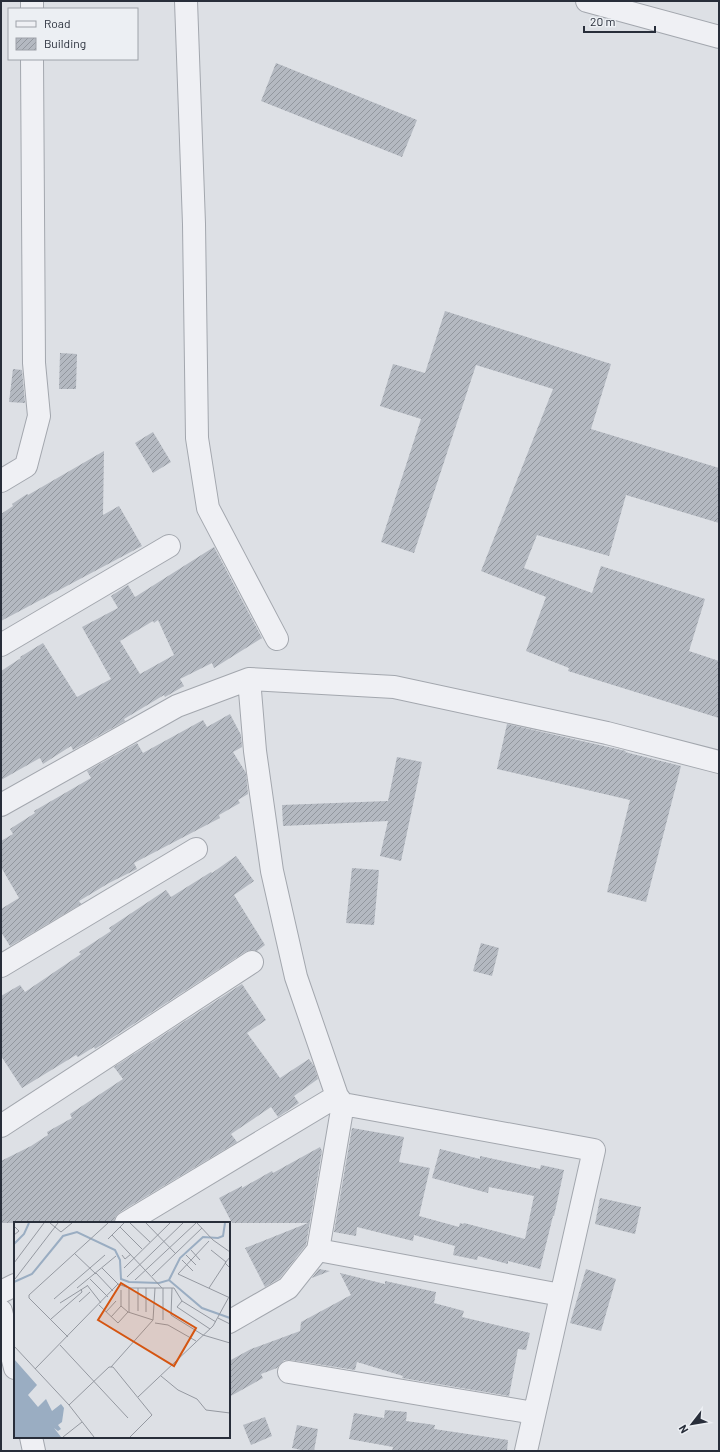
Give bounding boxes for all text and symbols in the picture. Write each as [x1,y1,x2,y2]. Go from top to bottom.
legend [8,8,138,60]
scale bar [584,8,655,34]
text: 20 m [590,14,616,28]
text: Road [44,16,71,30]
text: Building [44,36,86,50]
inset map [14,1222,230,1438]
north arrow [672,1404,712,1444]
text: N [676,1423,690,1436]

